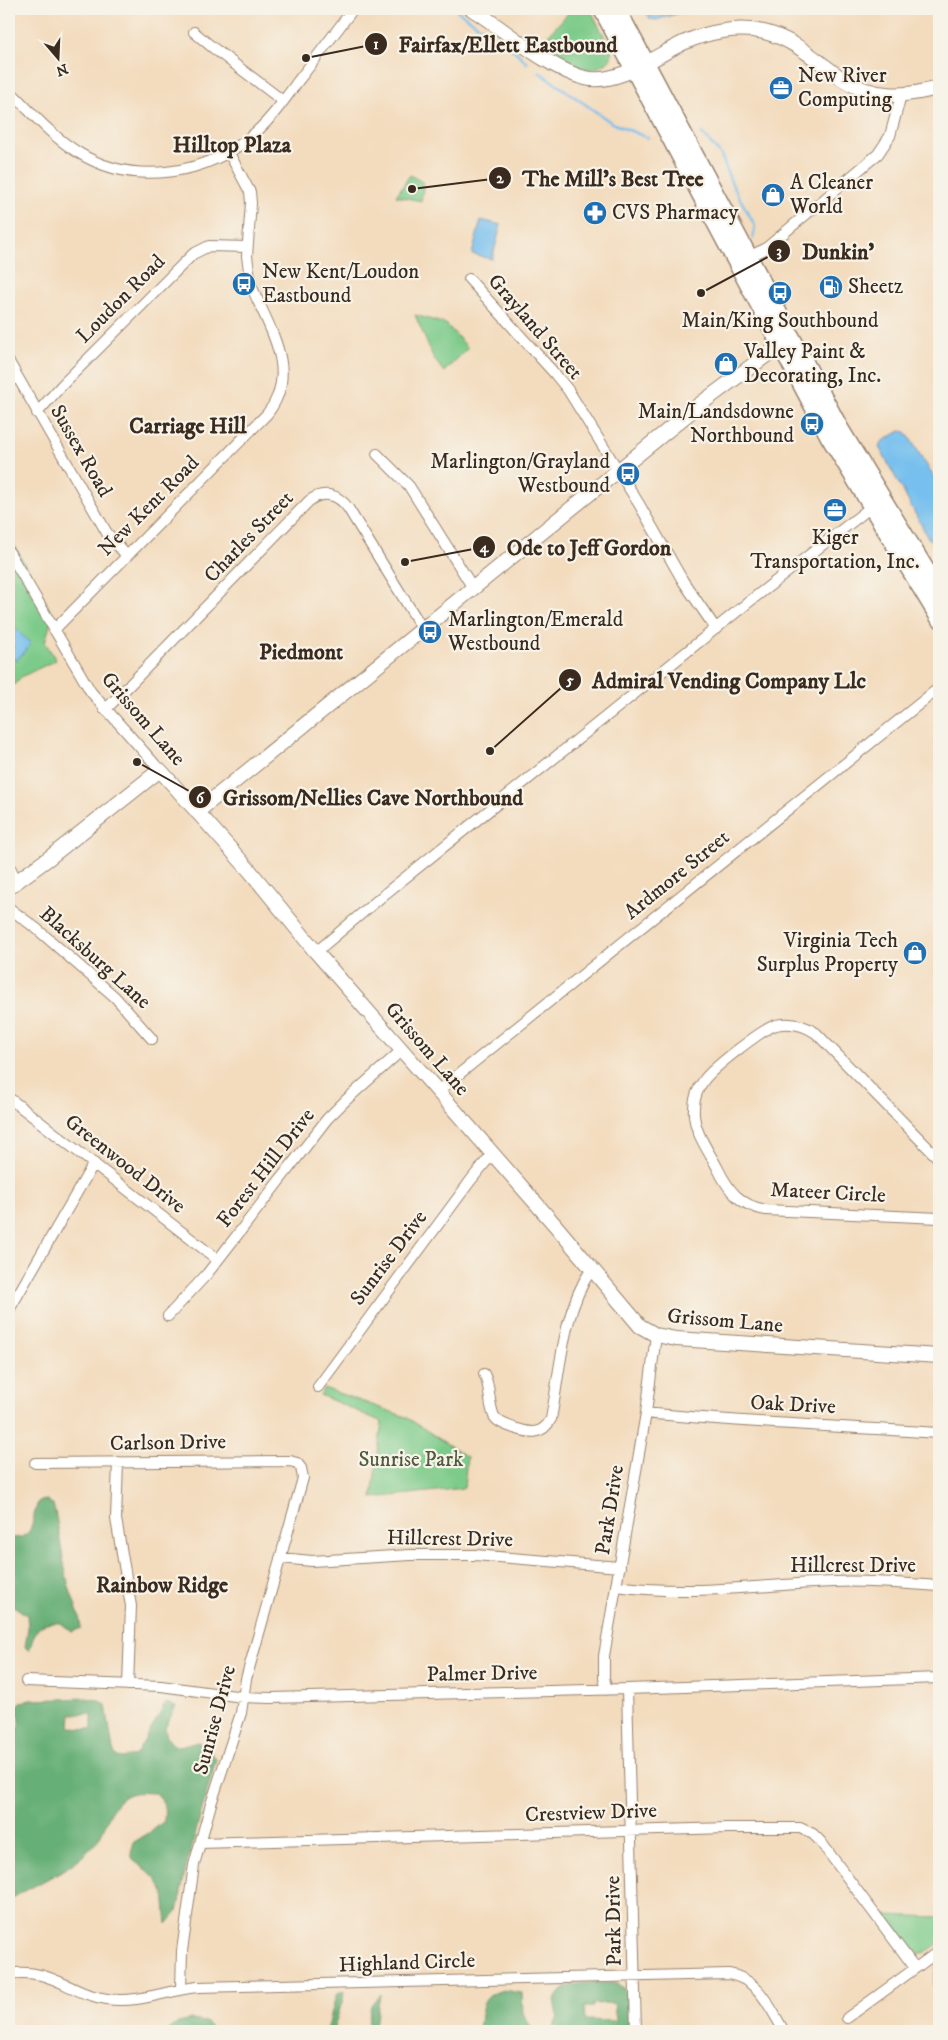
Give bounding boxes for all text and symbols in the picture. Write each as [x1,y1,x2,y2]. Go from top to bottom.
callout: Fairfax/Ellett Eastbound [363,25,627,62]
north arrow [32,32,82,82]
text: Fairfax/Ellett Eastbound [398,32,619,59]
text: 1 [373,35,379,54]
text: N [53,59,70,80]
place label: New River Computing [798,63,893,113]
office icon: New River Computing [768,75,794,101]
district label: Hilltop Plaza [173,132,292,159]
callout: The Mill's Best Tree [487,160,713,197]
text: The Mill's Best Tree [521,166,704,193]
text: 2 [496,169,504,188]
place label: A Cleaner World [789,170,873,220]
shop icon: A Cleaner World [760,182,786,208]
pharmacy icon: CVS Pharmacy [582,200,608,226]
place label: CVS Pharmacy [612,200,739,226]
callout: Dunkin' [767,233,884,270]
text: Dunkin' [802,239,874,266]
text: 3 [776,242,782,261]
street label: Loudon Road [71,249,171,349]
place label: New Kent/Loudon Eastbound [262,259,419,309]
street label: Grayland Street [482,269,588,385]
bus stop icon: New Kent/Loudon Eastbound [231,271,257,297]
fuel station icon: Sheetz [818,274,844,300]
place label: Sheetz [848,274,903,300]
bus stop icon: Main/King Southbound [767,280,793,306]
place label: Main/King Southbound [682,308,879,334]
place label: Valley Paint & Decorating, Inc. [743,339,881,389]
shop icon: Valley Paint & Decorating, Inc. [713,351,739,377]
place label: Main/Landsdowne Northbound [638,399,795,449]
street label: Sussex Road [44,400,118,502]
bus stop icon: Main/Landsdowne Northbound [799,411,825,437]
district label: Carriage Hill [129,413,247,440]
place label: Marlington/Grayland Westbound [430,449,611,499]
street label: New Kent Road [93,450,205,562]
bus stop icon: Marlington/Grayland Westbound [615,461,641,487]
street label: Charles Street [199,485,299,588]
office icon: Kiger Transportation, Inc. [822,497,848,523]
place label: Kiger Transportation, Inc. [750,525,920,575]
callout: Ode to Jeff Gordon [471,529,681,566]
text: Ode to Jeff Gordon [507,535,672,562]
text: 4 [479,538,490,557]
place label: Marlington/Emerald Westbound [447,607,624,657]
bus stop icon: Marlington/Emerald Westbound [417,619,443,645]
district label: Piedmont [259,639,343,666]
callout: Admiral Vending Company Llc [557,662,876,699]
street label: Grissom Lane [95,667,191,772]
text: Admiral Vending Company Llc [591,668,866,695]
text: 5 [565,671,574,690]
callout: Grissom/Nellies Cave Northbound [187,779,533,816]
text: Grissom/Nellies Cave Northbound [223,785,524,812]
text: 6 [196,789,205,808]
street label: Ardmore Street [619,824,735,925]
street label: Blacksburg Lane [34,901,156,1015]
place label: Virginia Tech Surplus Property [757,928,899,978]
shop icon: Virginia Tech Surplus Property [902,940,928,966]
street label: Grissom Lane [379,997,475,1102]
street label: Forest Hill Drive [211,1103,321,1233]
street label: Greenwood Drive [59,1109,191,1219]
street label: Mateer Circle [770,1177,887,1209]
street label: Sunrise Drive [345,1205,433,1311]
street label: Grissom Lane [666,1303,784,1339]
street label: Oak Drive [750,1390,837,1420]
street label: Carlson Drive [110,1429,227,1457]
park label: Sunrise Park [359,1447,464,1473]
street label: Park Drive [590,1463,630,1557]
street label: Hillcrest Drive [387,1525,514,1553]
street label: Hillcrest Drive [790,1553,916,1579]
district label: Rainbow Ridge [96,1572,228,1599]
street label: Palmer Drive [426,1660,538,1688]
street label: Sunrise Drive [188,1662,242,1778]
street label: Crestview Drive [525,1798,658,1828]
street label: Park Drive [600,1875,628,1966]
street label: Highland Circle [338,1948,476,1978]

